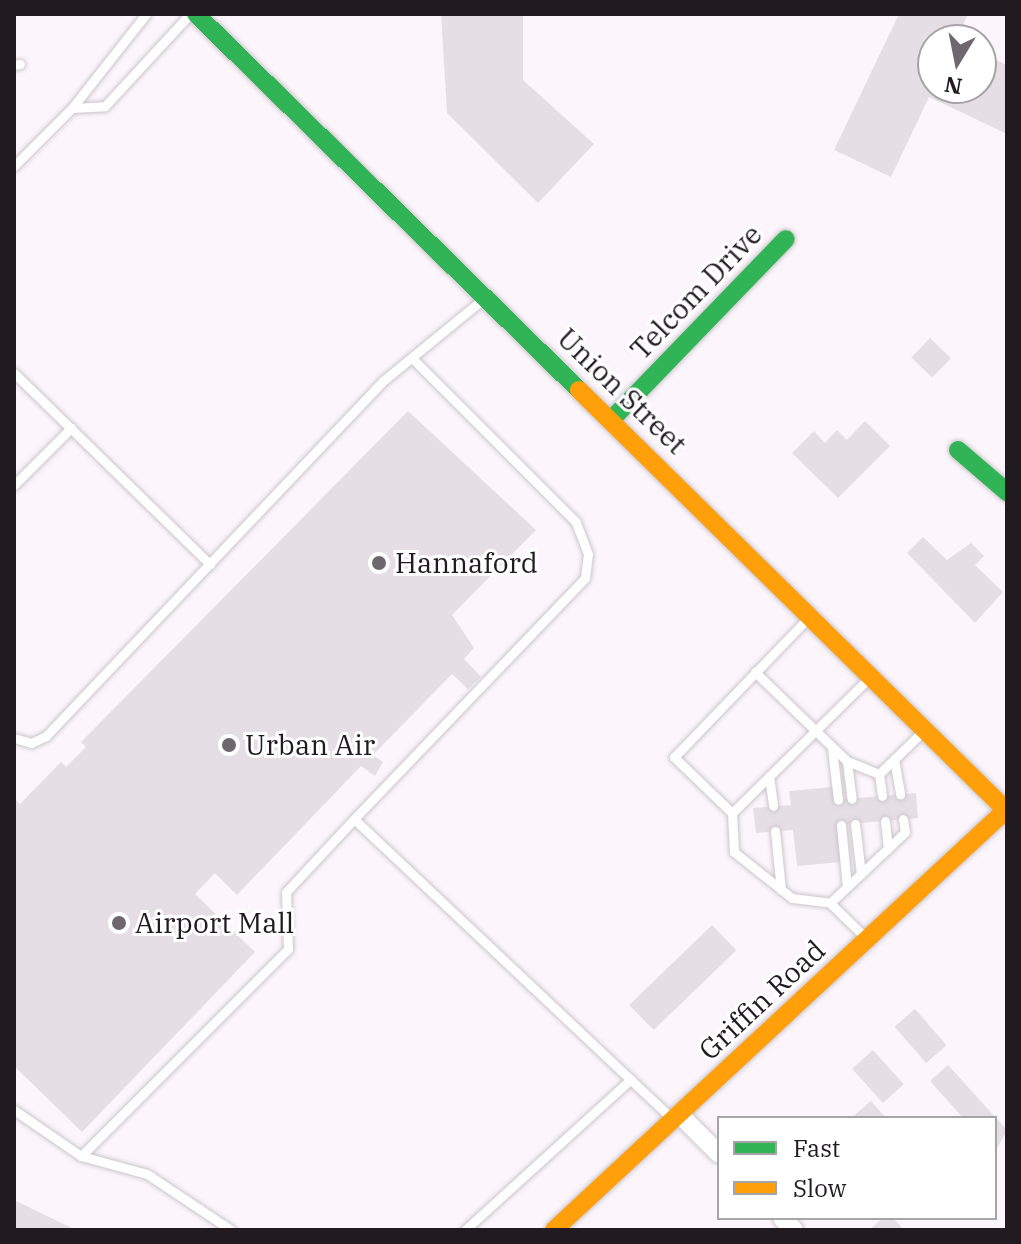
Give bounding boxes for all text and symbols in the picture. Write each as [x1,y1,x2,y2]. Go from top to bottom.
north arrow [917,24,997,104]
text: N [942,70,964,102]
street label: Telcom Drive [623,218,769,366]
street label: Union Street [551,321,693,461]
place label: Hannaford [395,546,538,580]
marker: Hannaford [370,554,388,572]
place label: Urban Air [245,728,375,762]
marker: Urban Air [220,736,238,754]
place label: Airport Mall [135,906,294,940]
marker: Airport Mall [110,914,128,932]
street label: Griffin Road [692,933,832,1067]
legend [717,1116,997,1220]
text: Fast [793,1132,840,1164]
text: Slow [793,1172,846,1204]

